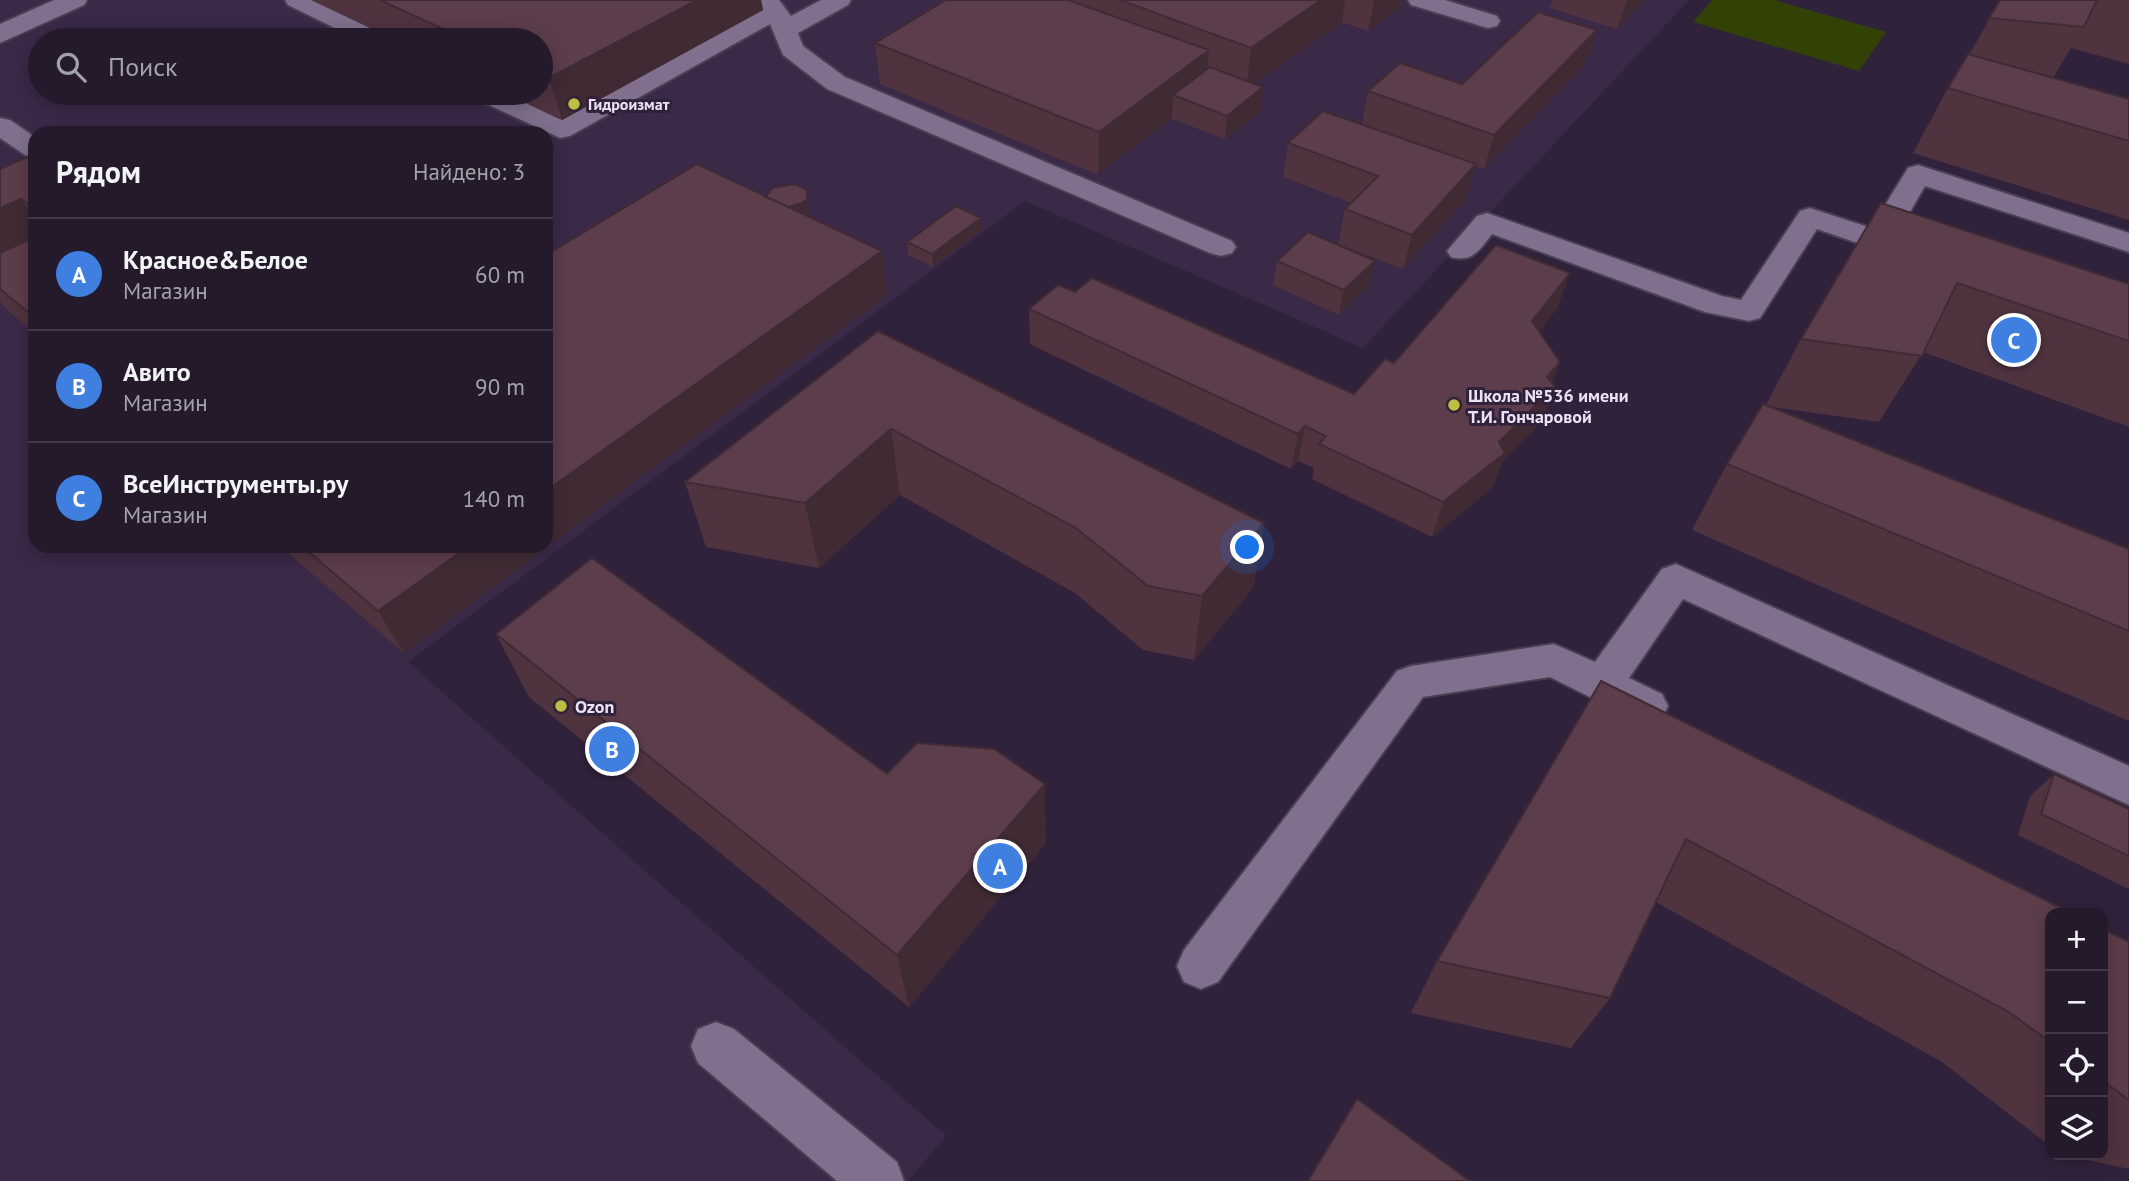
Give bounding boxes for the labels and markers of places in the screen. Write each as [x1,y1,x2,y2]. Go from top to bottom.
place label: Гидроизмат [588,94,670,114]
marker: Гидроизмат [566,96,582,112]
pin: C [1991,314,2037,366]
place label: Школа №536 имени Т.И. Гончаровой [1468,384,1629,428]
marker: Школа №536 имени Т.И. Гончаровой [1446,397,1462,413]
place label: Ozon [575,695,614,718]
marker: Ozon [553,698,569,714]
pin: B [589,723,635,775]
pin: A [977,840,1023,892]

